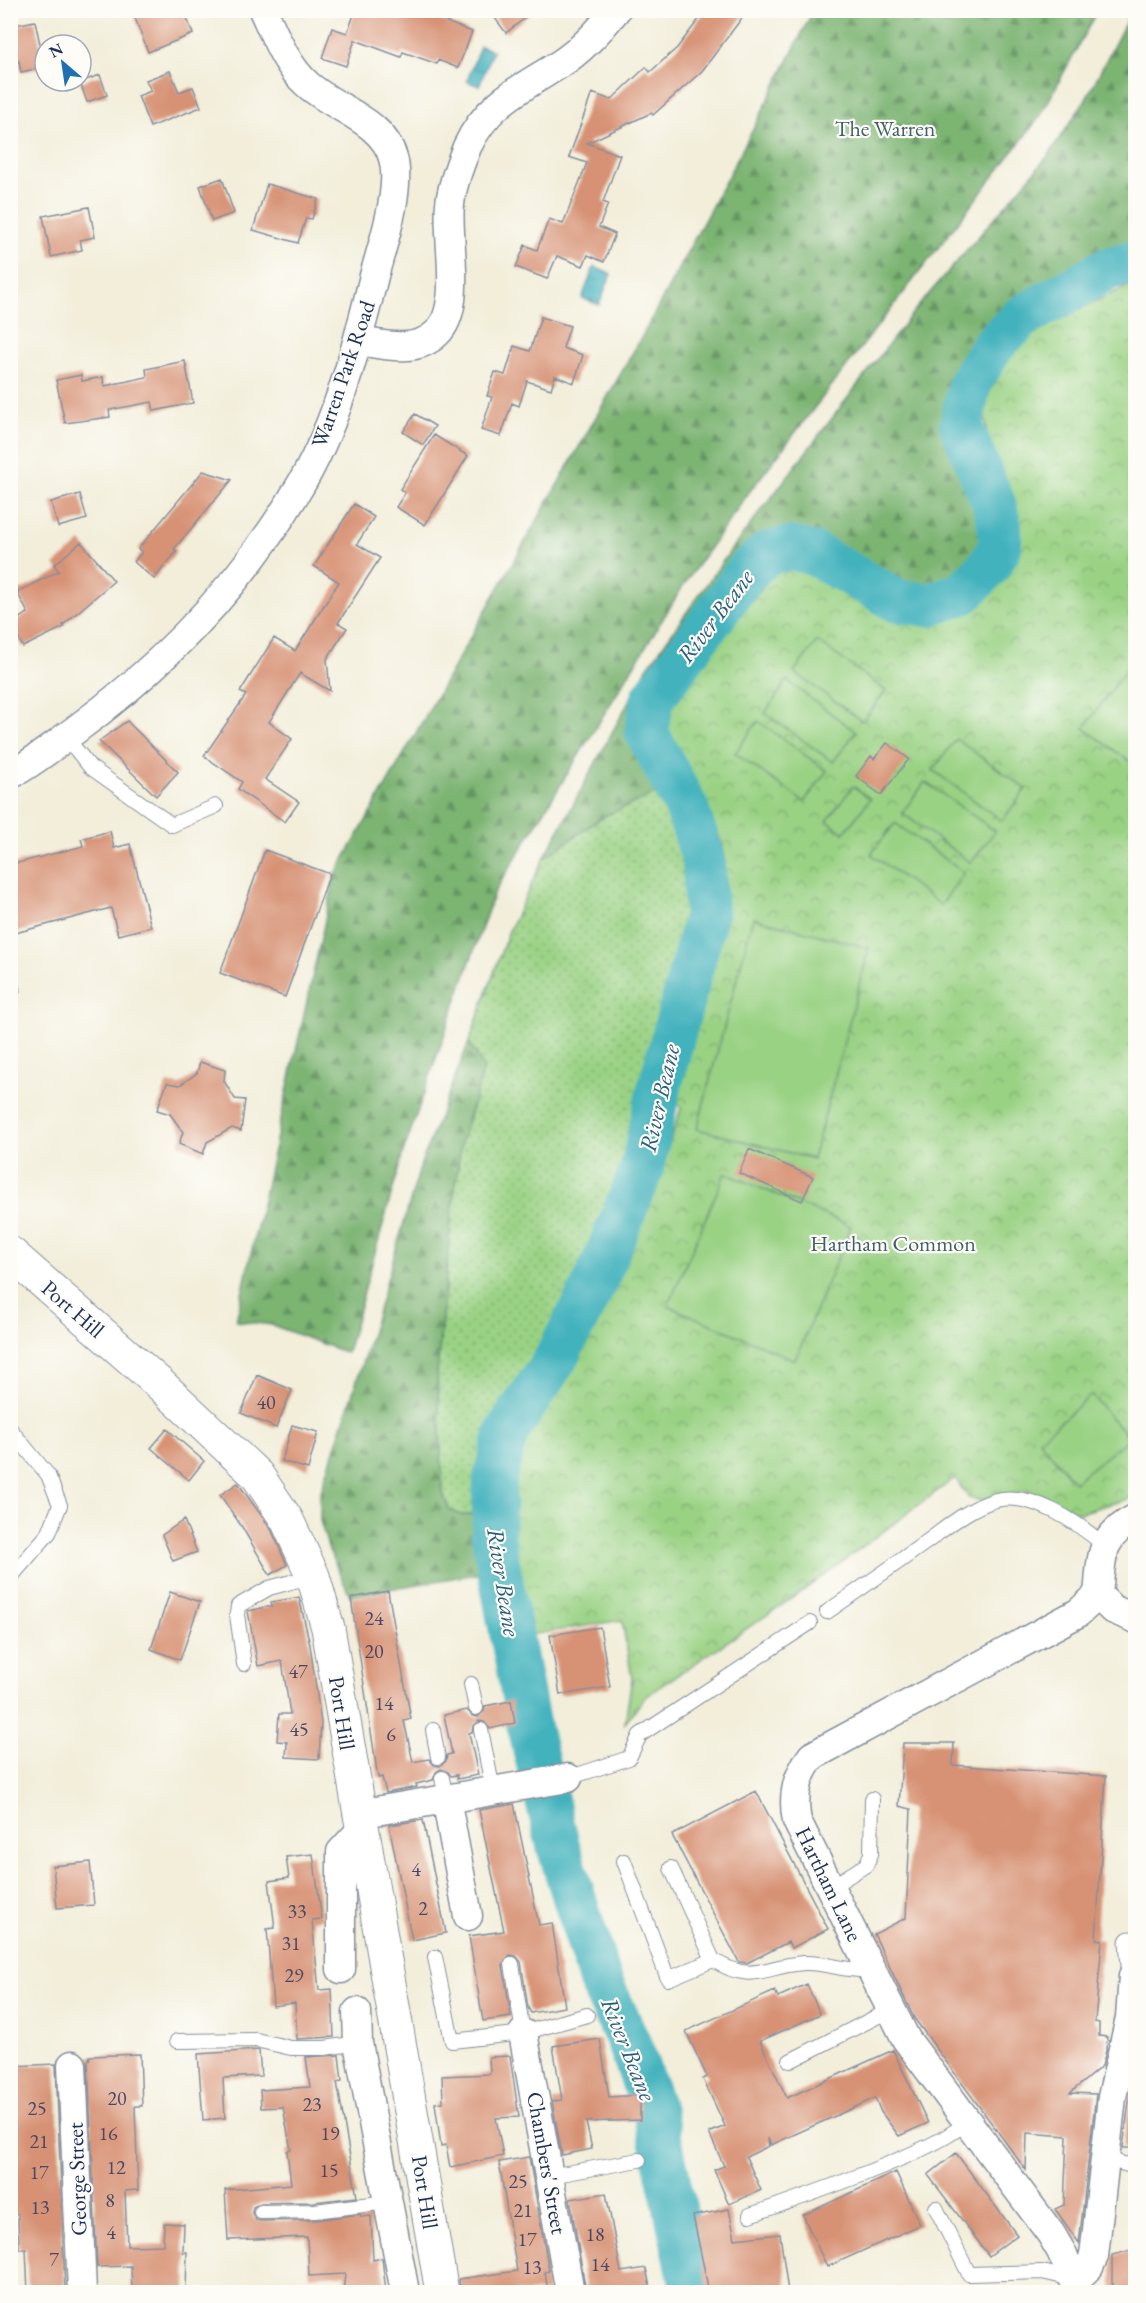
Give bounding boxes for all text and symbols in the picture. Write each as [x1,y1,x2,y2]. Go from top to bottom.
north arrow [33,33,93,93]
text: N [45,38,67,63]
park label: The Warren [835,114,936,143]
street label: Warren Park Road [304,296,382,452]
water label: River Beane [670,562,761,669]
water label: River Beane [632,1040,687,1155]
park label: Hartham Common [810,1229,976,1258]
street label: Port Hill [35,1274,111,1344]
house number: 40 [256,1389,276,1415]
water label: River Beane [480,1525,528,1639]
house number: 24 [364,1605,384,1631]
house number: 20 [364,1638,384,1664]
house number: 47 [288,1658,308,1684]
street label: Port Hill [322,1674,362,1752]
house number: 14 [374,1690,394,1716]
house number: 45 [289,1716,309,1742]
house number: 6 [386,1721,396,1747]
street label: Hartham Lane [789,1822,869,1947]
house number: 4 [411,1856,421,1882]
house number: 2 [418,1895,428,1921]
house number: 33 [287,1898,307,1924]
house number: 31 [281,1930,301,1956]
house number: 29 [284,1962,304,1988]
water label: River Beane [594,1992,664,2106]
house number: 20 [107,2085,127,2111]
street label: Chambers' Street [520,2089,574,2237]
house number: 23 [302,2091,322,2117]
house number: 25 [27,2095,47,2121]
house number: 16 [98,2120,118,2146]
house number: 19 [320,2120,340,2146]
street label: George Street [61,2122,93,2236]
house number: 21 [29,2128,49,2154]
street label: Port Hill [405,2153,445,2231]
house number: 12 [106,2154,126,2180]
house number: 15 [319,2157,339,2183]
house number: 17 [29,2159,49,2185]
house number: 25 [508,2168,528,2194]
house number: 8 [105,2187,115,2213]
house number: 13 [30,2194,50,2220]
house number: 21 [513,2197,533,2223]
house number: 4 [106,2219,116,2245]
house number: 18 [585,2221,605,2247]
house number: 17 [517,2226,537,2252]
house number: 7 [49,2246,59,2272]
house number: 14 [590,2251,610,2277]
house number: 13 [522,2254,542,2280]

